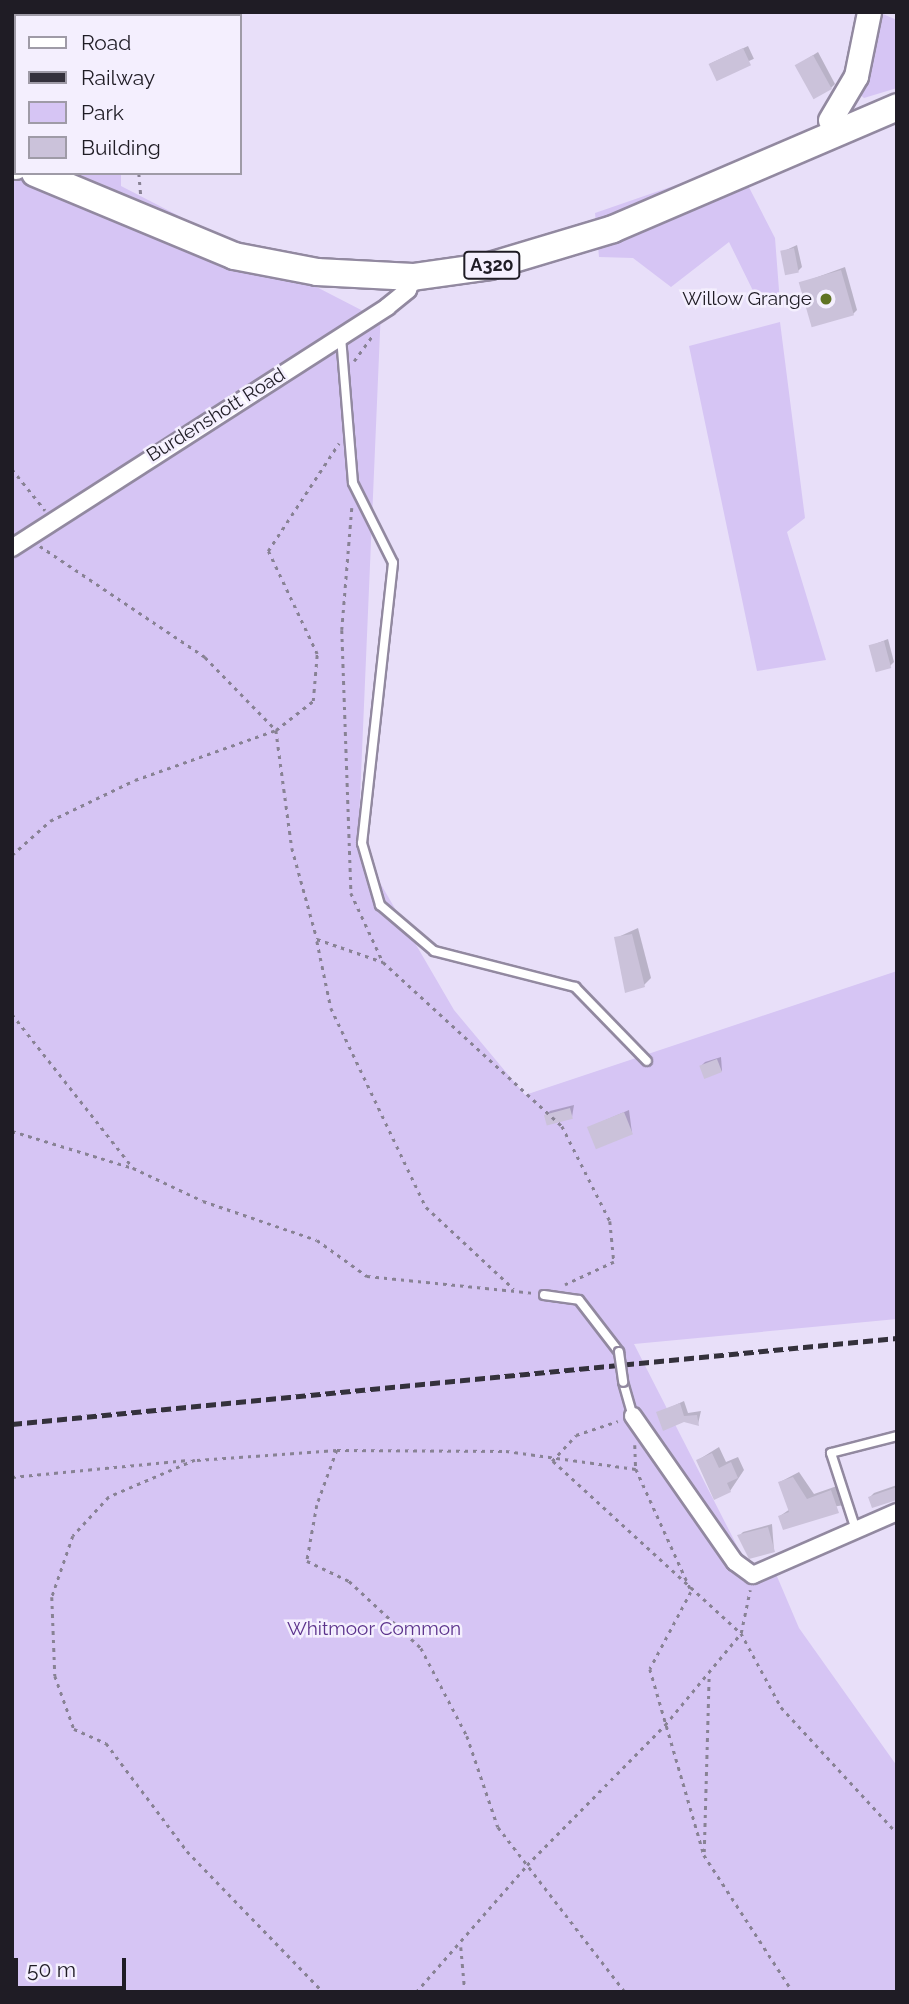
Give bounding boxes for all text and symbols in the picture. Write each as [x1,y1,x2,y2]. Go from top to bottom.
legend [14,14,242,175]
text: Road [81,30,131,55]
text: Railway [81,65,155,90]
text: Park [81,100,124,125]
text: Building [81,135,161,160]
road number: A320 [462,250,522,279]
place label: Willow Grange [682,288,812,310]
marker: Willow Grange [818,291,834,307]
street label: Burdenshott Road [143,363,289,467]
park label: Whitmoor Common [287,1618,461,1640]
scale bar [18,1944,130,1988]
text: 50 m [27,1957,76,1982]

